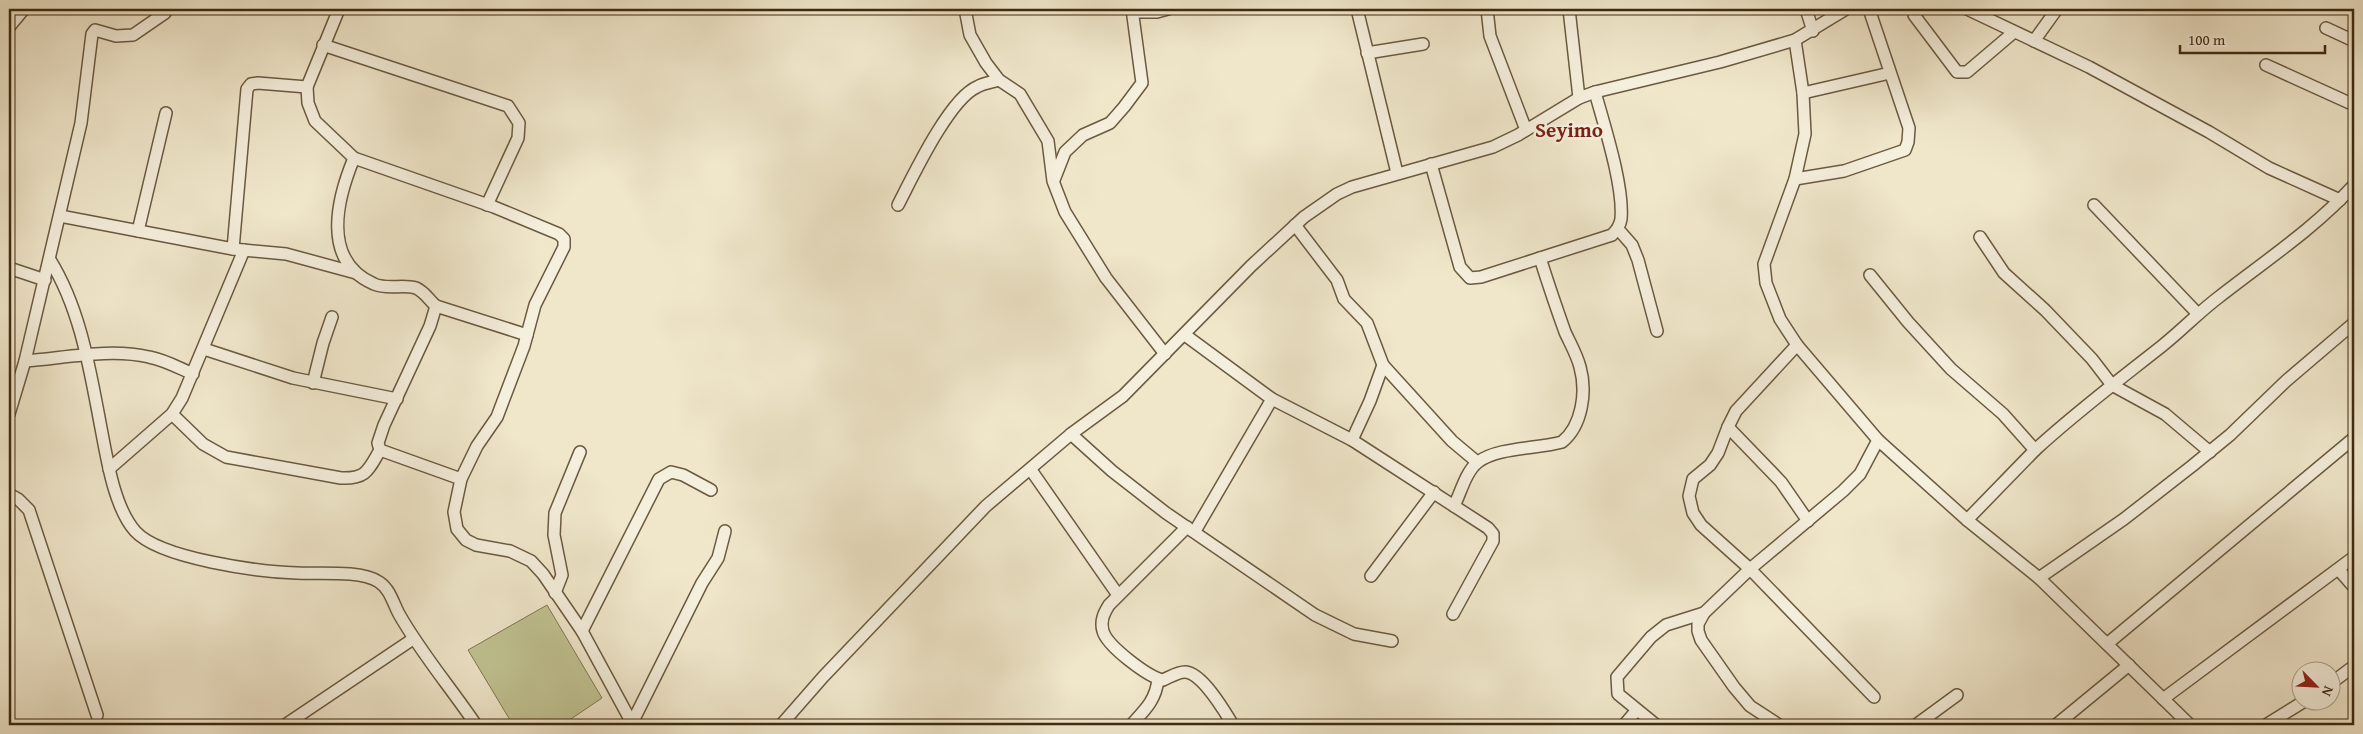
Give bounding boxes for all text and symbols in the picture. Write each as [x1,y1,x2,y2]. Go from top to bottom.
scale bar [2180,22,2326,54]
text: 100 m [2188,29,2226,50]
district label: Seyimo [1535,114,1603,145]
north arrow [2290,662,2340,712]
text: N [2317,683,2339,700]

